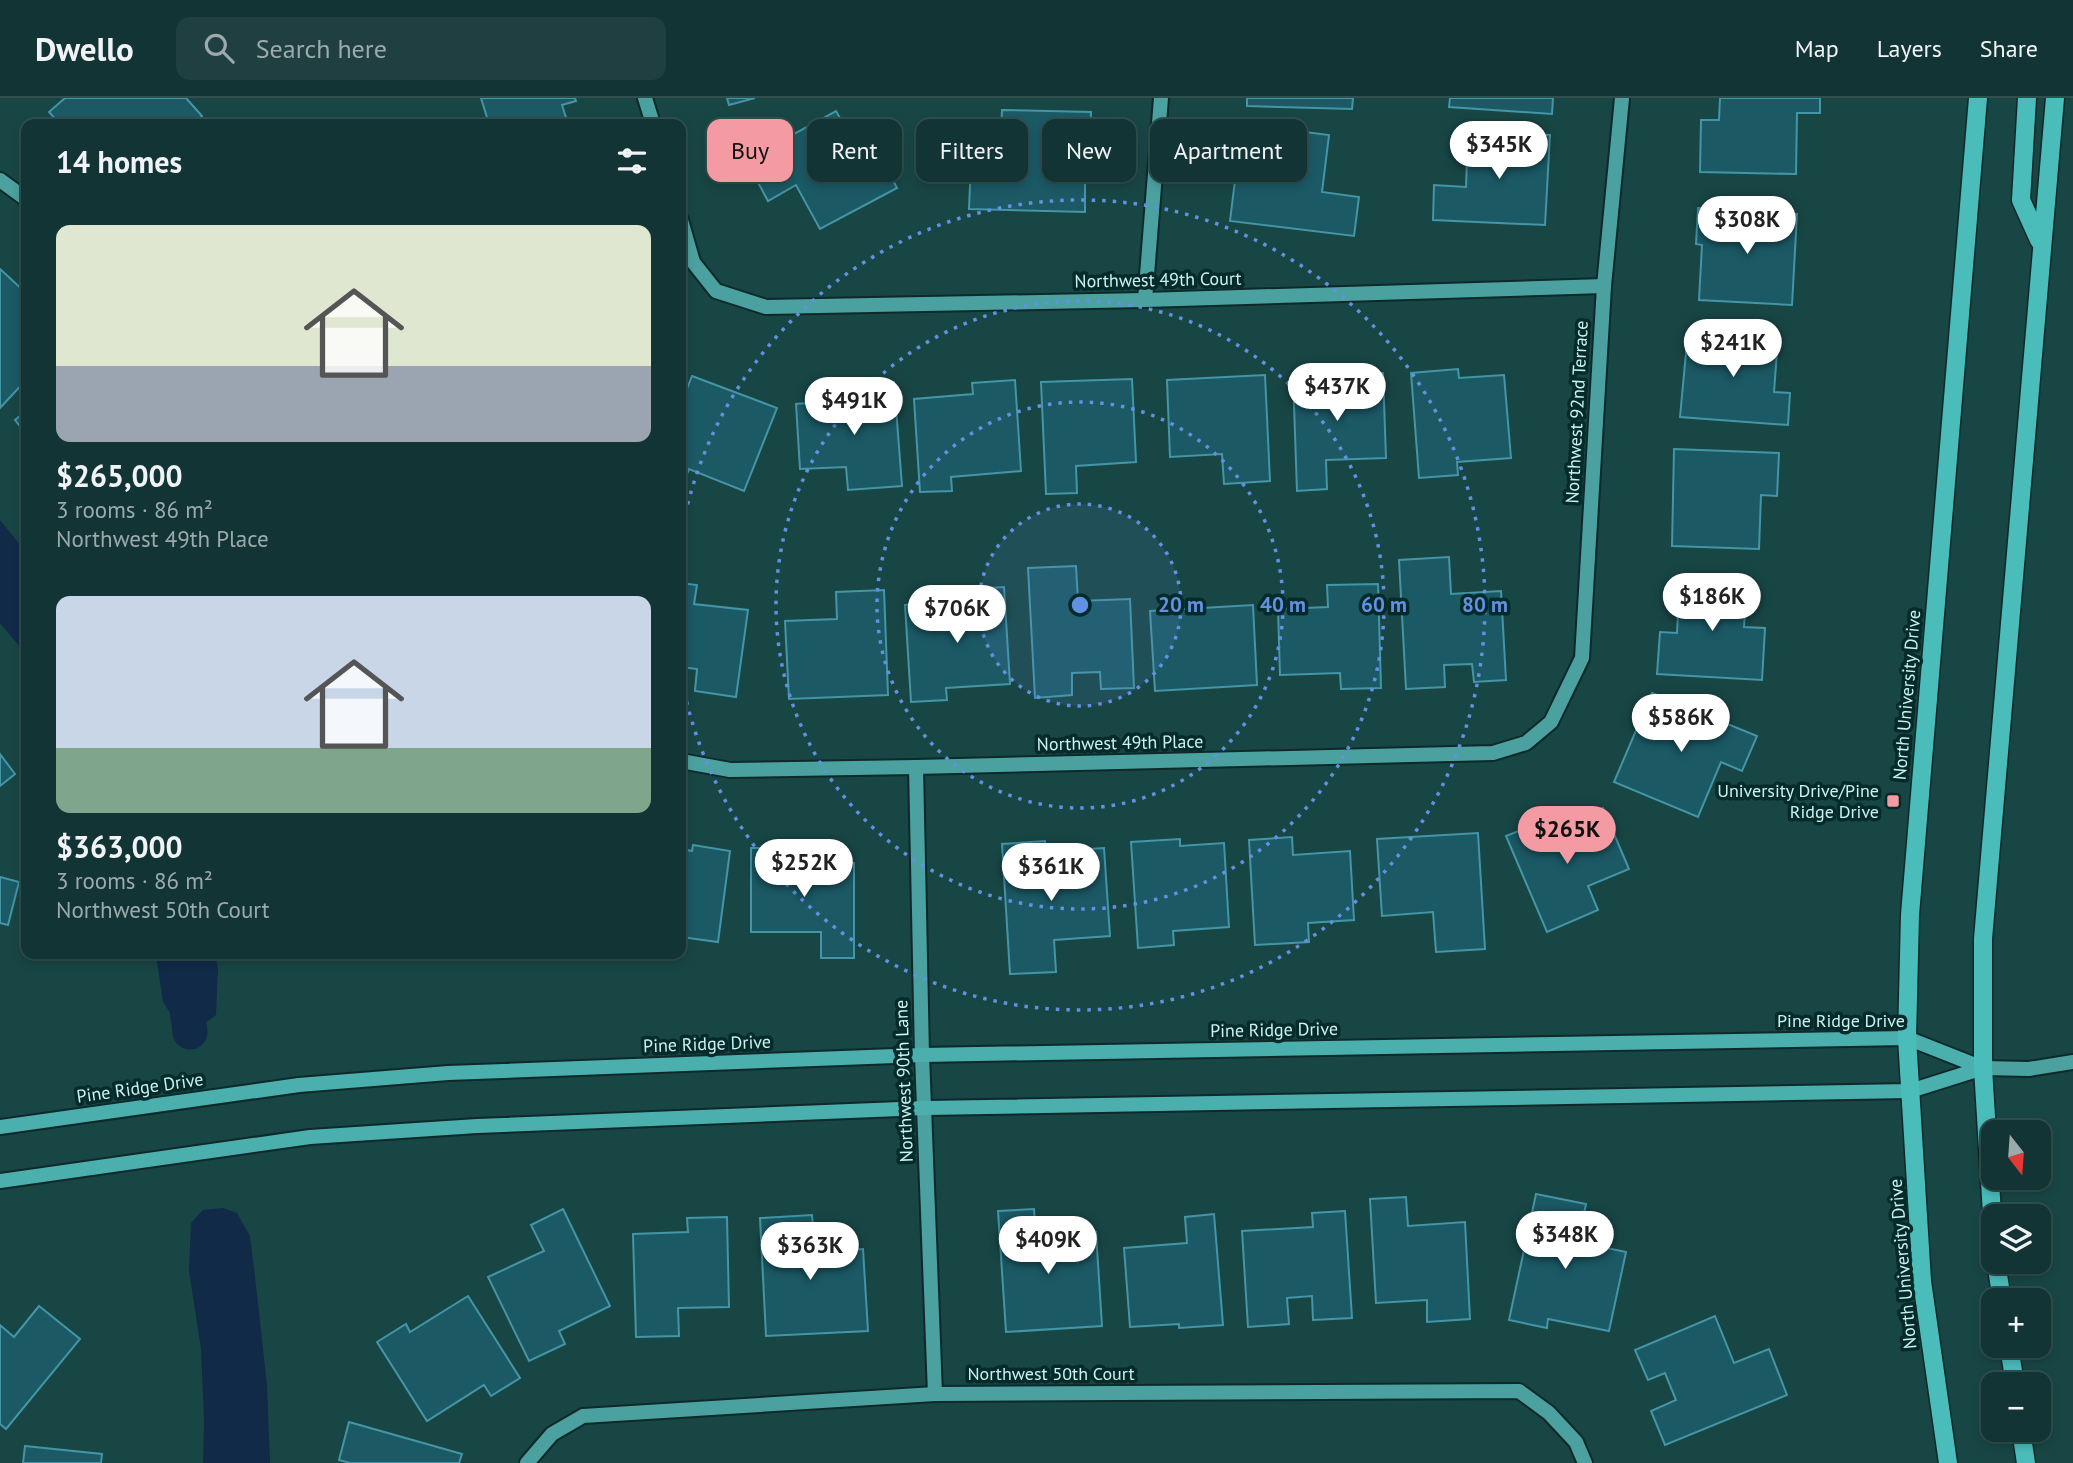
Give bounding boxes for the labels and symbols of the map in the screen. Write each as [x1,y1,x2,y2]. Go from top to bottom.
pin: $345K [1450,122,1548,181]
pin: $308K [1698,197,1796,256]
street label: Northwest 49th Court [1074,267,1242,292]
street label: Northwest 92nd Terrace [1560,320,1593,504]
pin: $241K [1684,320,1782,379]
pin: $437K [1288,364,1386,423]
pin: $491K [805,378,903,437]
pin: $186K [1663,574,1761,633]
pin: $706K [908,586,1006,645]
text: 20 m [1158,591,1204,618]
text: 40 m [1260,591,1306,618]
text: 60 m [1361,591,1407,618]
text: 80 m [1462,591,1508,618]
centre of rings [1068,593,1092,617]
street label: North University Drive [1888,609,1925,781]
pin: $586K [1632,694,1730,754]
street label: Northwest 49th Place [1037,730,1203,755]
place label: University Drive/Pine Ridge Drive [1717,779,1879,823]
marker: University Drive/Pine Ridge Drive [1885,793,1901,809]
pin: $265K [1518,806,1616,866]
pin: $252K [755,840,853,899]
pin: $361K [1002,844,1100,903]
street label: Northwest 90th Lane [889,1000,918,1163]
street label: Pine Ridge Drive [1777,1009,1905,1032]
street label: Pine Ridge Drive [1210,1017,1338,1042]
street label: Pine Ridge Drive [643,1030,771,1057]
street label: Pine Ridge Drive [75,1067,205,1108]
north arrow [1981,1120,2051,1190]
street label: North University Drive [1884,1178,1921,1350]
pin: $348K [1516,1212,1614,1271]
pin: $409K [999,1216,1097,1276]
pin: $363K [761,1222,859,1282]
street label: Northwest 50th Court [967,1362,1135,1385]

